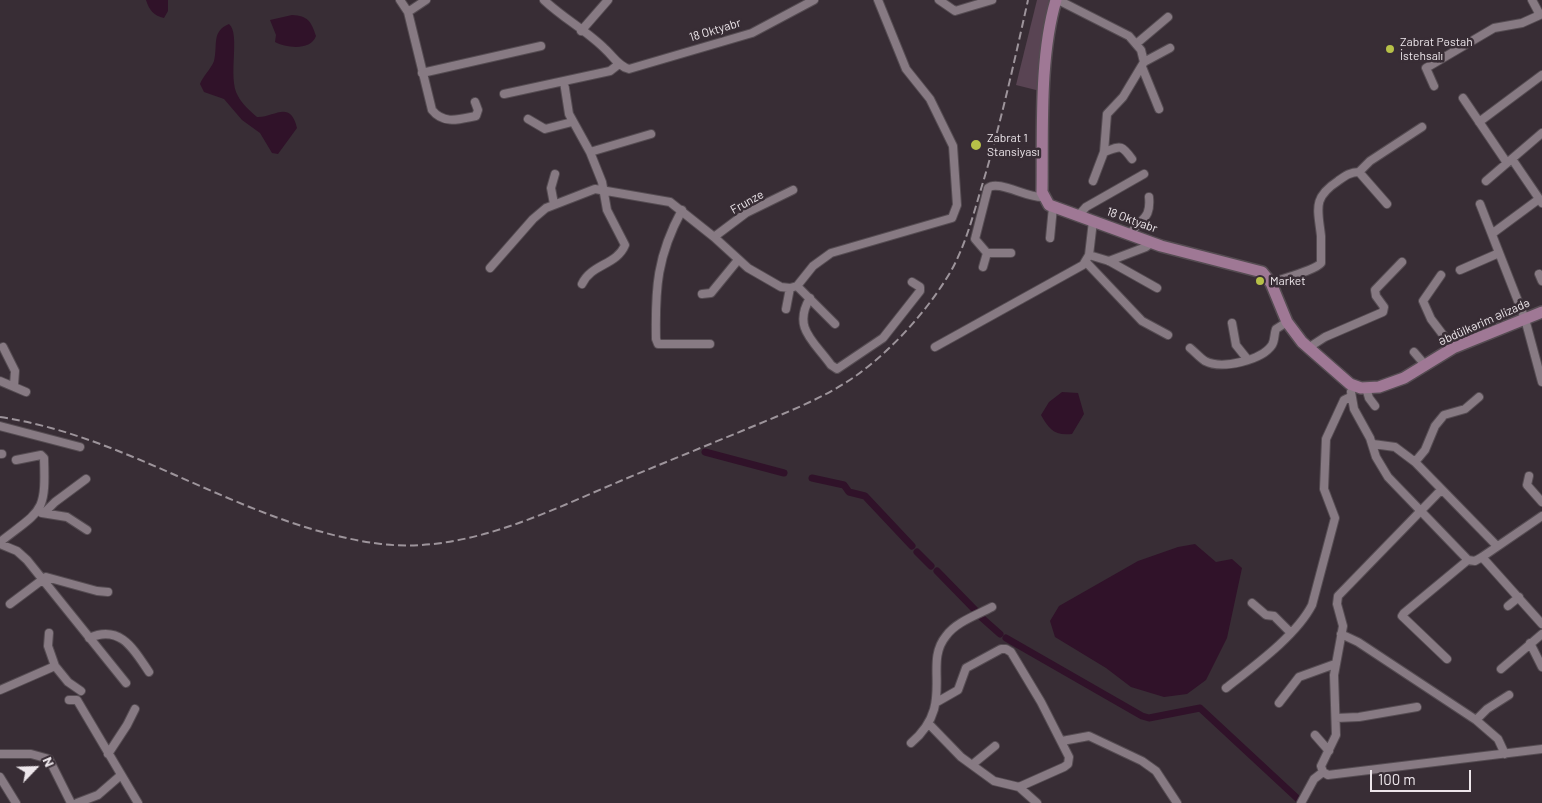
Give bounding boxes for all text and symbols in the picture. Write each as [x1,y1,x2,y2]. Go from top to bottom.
street label: 18 Oktyabr [687,15,743,45]
place label: Zabrat Pəstah İstehsalı [1400,35,1473,63]
marker: Zabrat Pəstah İstehsalı [1384,43,1396,55]
place label: Zabrat 1 Stansiyası [987,131,1040,159]
marker: Zabrat 1 Stansiyası [969,138,983,152]
street label: Frunze [728,187,766,217]
street label: 18 Oktyabr [1105,204,1159,236]
place label: Market [1270,274,1306,288]
marker: Market [1254,275,1266,287]
street label: Əbdülkərim Əlizadə [1436,295,1532,349]
north arrow [10,743,60,793]
text: N [40,754,59,769]
scale bar [1372,760,1473,792]
text: 100 m [1378,770,1416,788]

